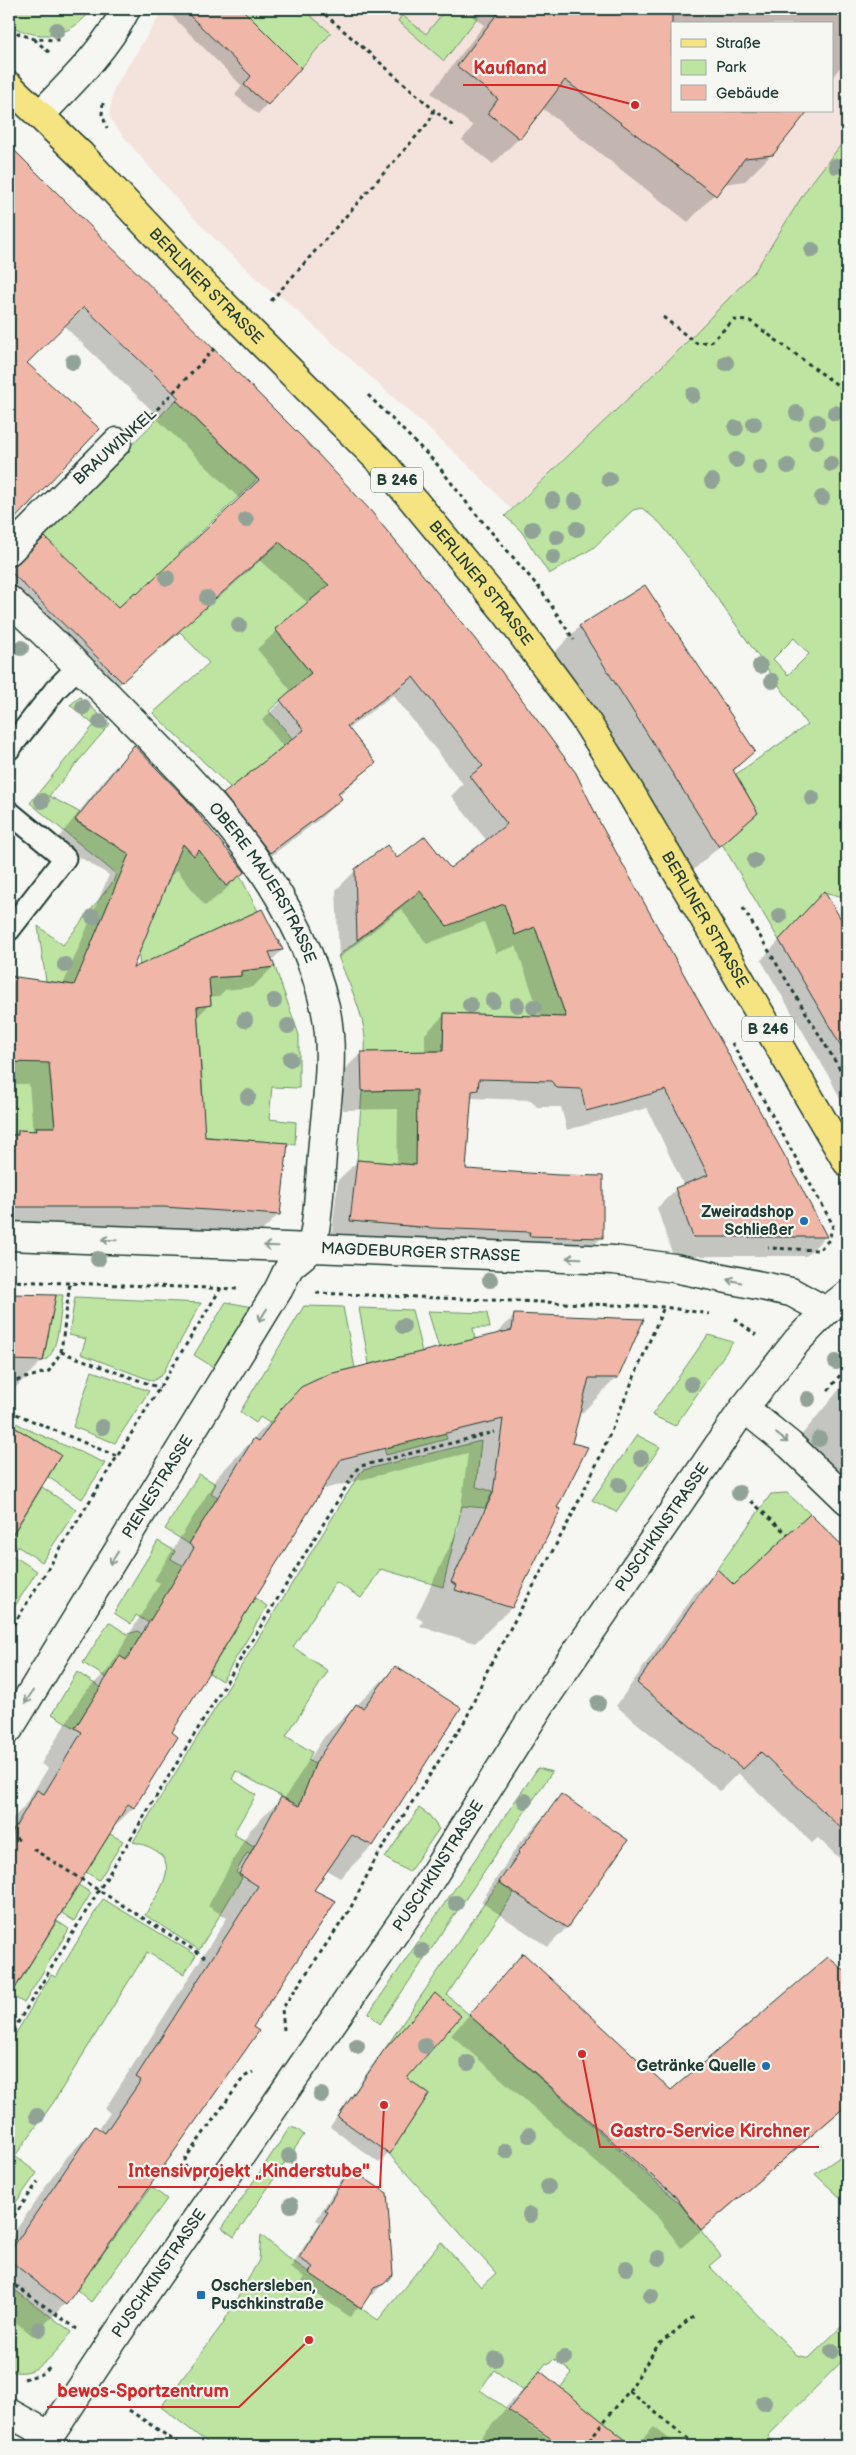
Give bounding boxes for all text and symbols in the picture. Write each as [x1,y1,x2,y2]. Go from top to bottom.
legend [671,22,834,112]
text: Straße [716,34,761,53]
callout: Kaufland [463,52,557,85]
text: Kaufland [473,58,547,79]
text: Park [716,58,747,77]
text: Gebäude [716,84,779,103]
street label: BERLINER STRASSE [145,224,267,348]
street label: BRAUWINKEL [70,404,161,489]
road number: B 246 [371,468,423,492]
street label: BERLINER STRASSE [425,517,537,649]
street label: OBERE MAUERSTRASSE [205,799,320,966]
street label: BERLINER STRASSE [657,848,752,991]
road number: B 246 [742,1016,794,1042]
place label: Zweiradshop Schließer [701,1203,795,1240]
marker: Zweiradshop Schließer [798,1215,810,1227]
one-way arrow [101,1235,118,1245]
street label: MAGDEBURGER STRASSE [321,1239,521,1266]
one-way arrow [264,1242,280,1251]
one-way arrow [566,1254,582,1263]
one-way arrow [727,1275,743,1285]
one-way arrow [257,1308,267,1322]
street label: PIENESTRASSE [119,1432,197,1542]
one-way arrow [775,1433,788,1444]
street label: PUSCHKINSTRASSE [611,1459,713,1595]
one-way arrow [108,1551,118,1565]
one-way arrow [23,1689,33,1703]
street label: PUSCHKINSTRASSE [389,1797,487,1935]
place label: Getränke Quelle [636,2057,756,2076]
marker: Getränke Quelle [760,2060,772,2072]
callout: Gastro-Service Kirchner [600,2114,819,2147]
text: Gastro-Service Kirchner [610,2121,811,2142]
callout: Intensivprojekt „Kinderstube" [118,2154,380,2187]
text: Intensivprojekt „Kinderstube" [128,2161,370,2182]
street label: PUSCHKINSTRASSE [108,2205,210,2341]
place label: Oschersleben, Puschkinstraße [211,2277,324,2314]
marker: Oschersleben, Puschkinstraße [195,2289,207,2301]
callout: bewos-Sportzentrum [47,2374,239,2407]
text: bewos-Sportzentrum [57,2381,229,2402]

